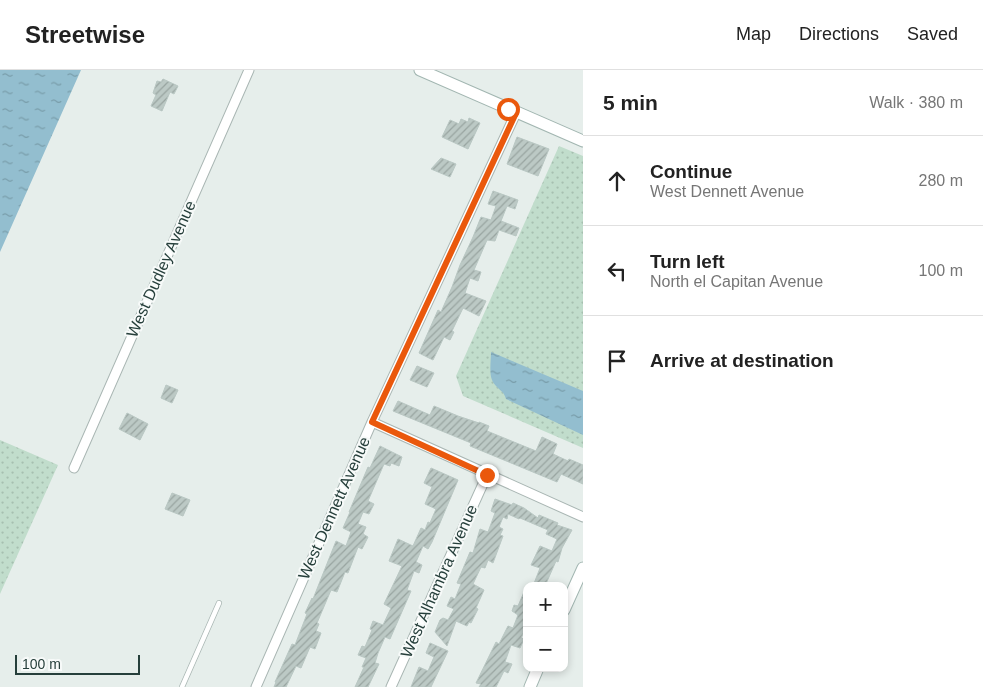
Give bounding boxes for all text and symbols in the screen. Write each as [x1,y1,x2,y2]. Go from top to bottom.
text: Streetwise [25,21,145,48]
text: Map [736,24,771,44]
text: Directions [799,24,879,44]
text: Saved [907,24,958,44]
text: 5 min [603,91,658,114]
text: Walk · 380 m [869,94,963,111]
route start [497,98,520,121]
text: Continue [650,161,732,182]
icon: ahead [603,167,631,195]
text: 280 m [919,172,963,189]
text: West Dennett Avenue [650,183,804,200]
street label: West Dudley Avenue [123,198,199,340]
text: Turn left [650,251,725,272]
icon: left [603,257,631,285]
text: 100 m [919,262,963,279]
text: North el Capitan Avenue [650,273,823,290]
icon: arrive [603,347,631,375]
text: Arrive at destination [650,350,834,371]
street label: West Dennett Avenue [295,434,373,582]
route end [476,464,499,487]
street label: West Alhambra Avenue [398,502,481,660]
map controls [523,582,568,672]
button: + [523,582,568,627]
button: − [523,627,568,672]
scale bar [15,652,140,675]
text: 100 m [22,656,61,672]

